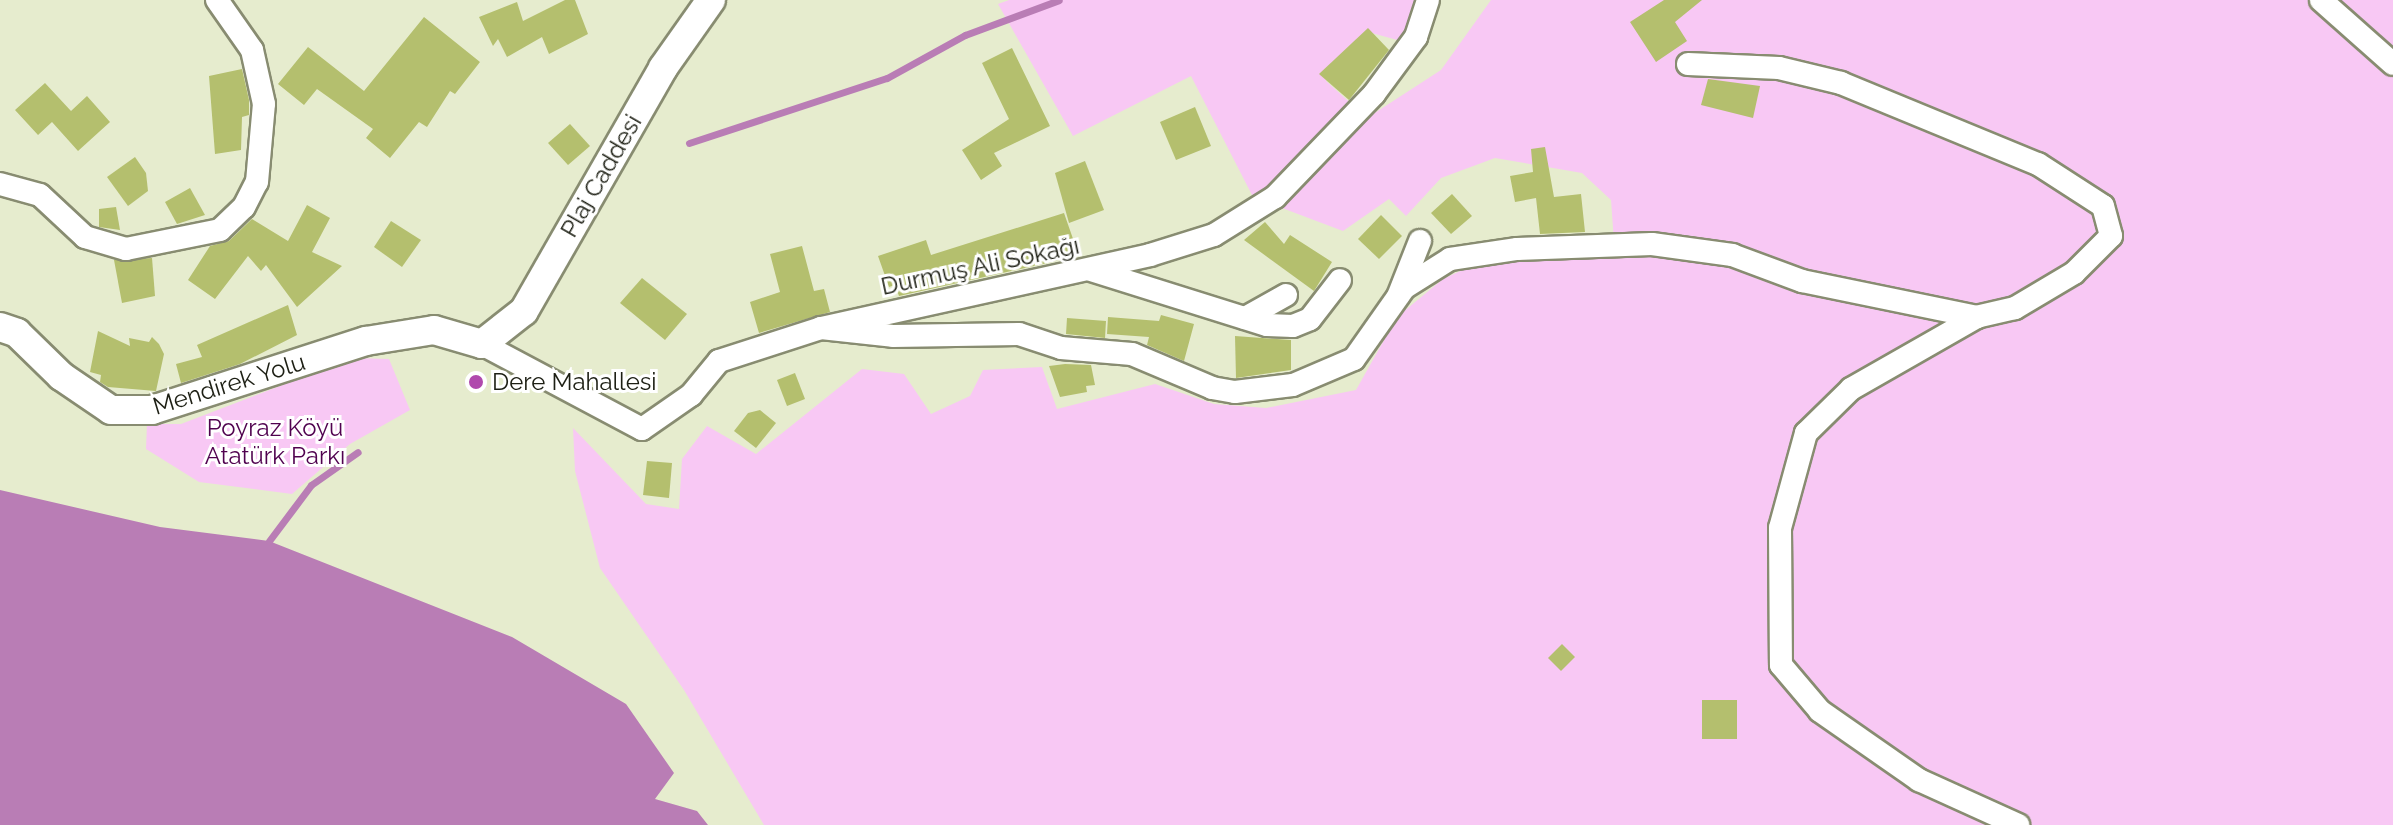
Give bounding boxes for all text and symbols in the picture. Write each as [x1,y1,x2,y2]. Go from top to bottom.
street label: Plaj Caddesi [554,110,648,242]
street label: Durmuş Ali Sokağı [878,231,1082,301]
street label: Mendirek Yolu [149,347,309,421]
place label: Dere Mahallesi [492,368,657,396]
marker: Dere Mahallesi [467,373,485,391]
park label: Poyraz Köyü Atatürk Parkı [205,414,345,470]

